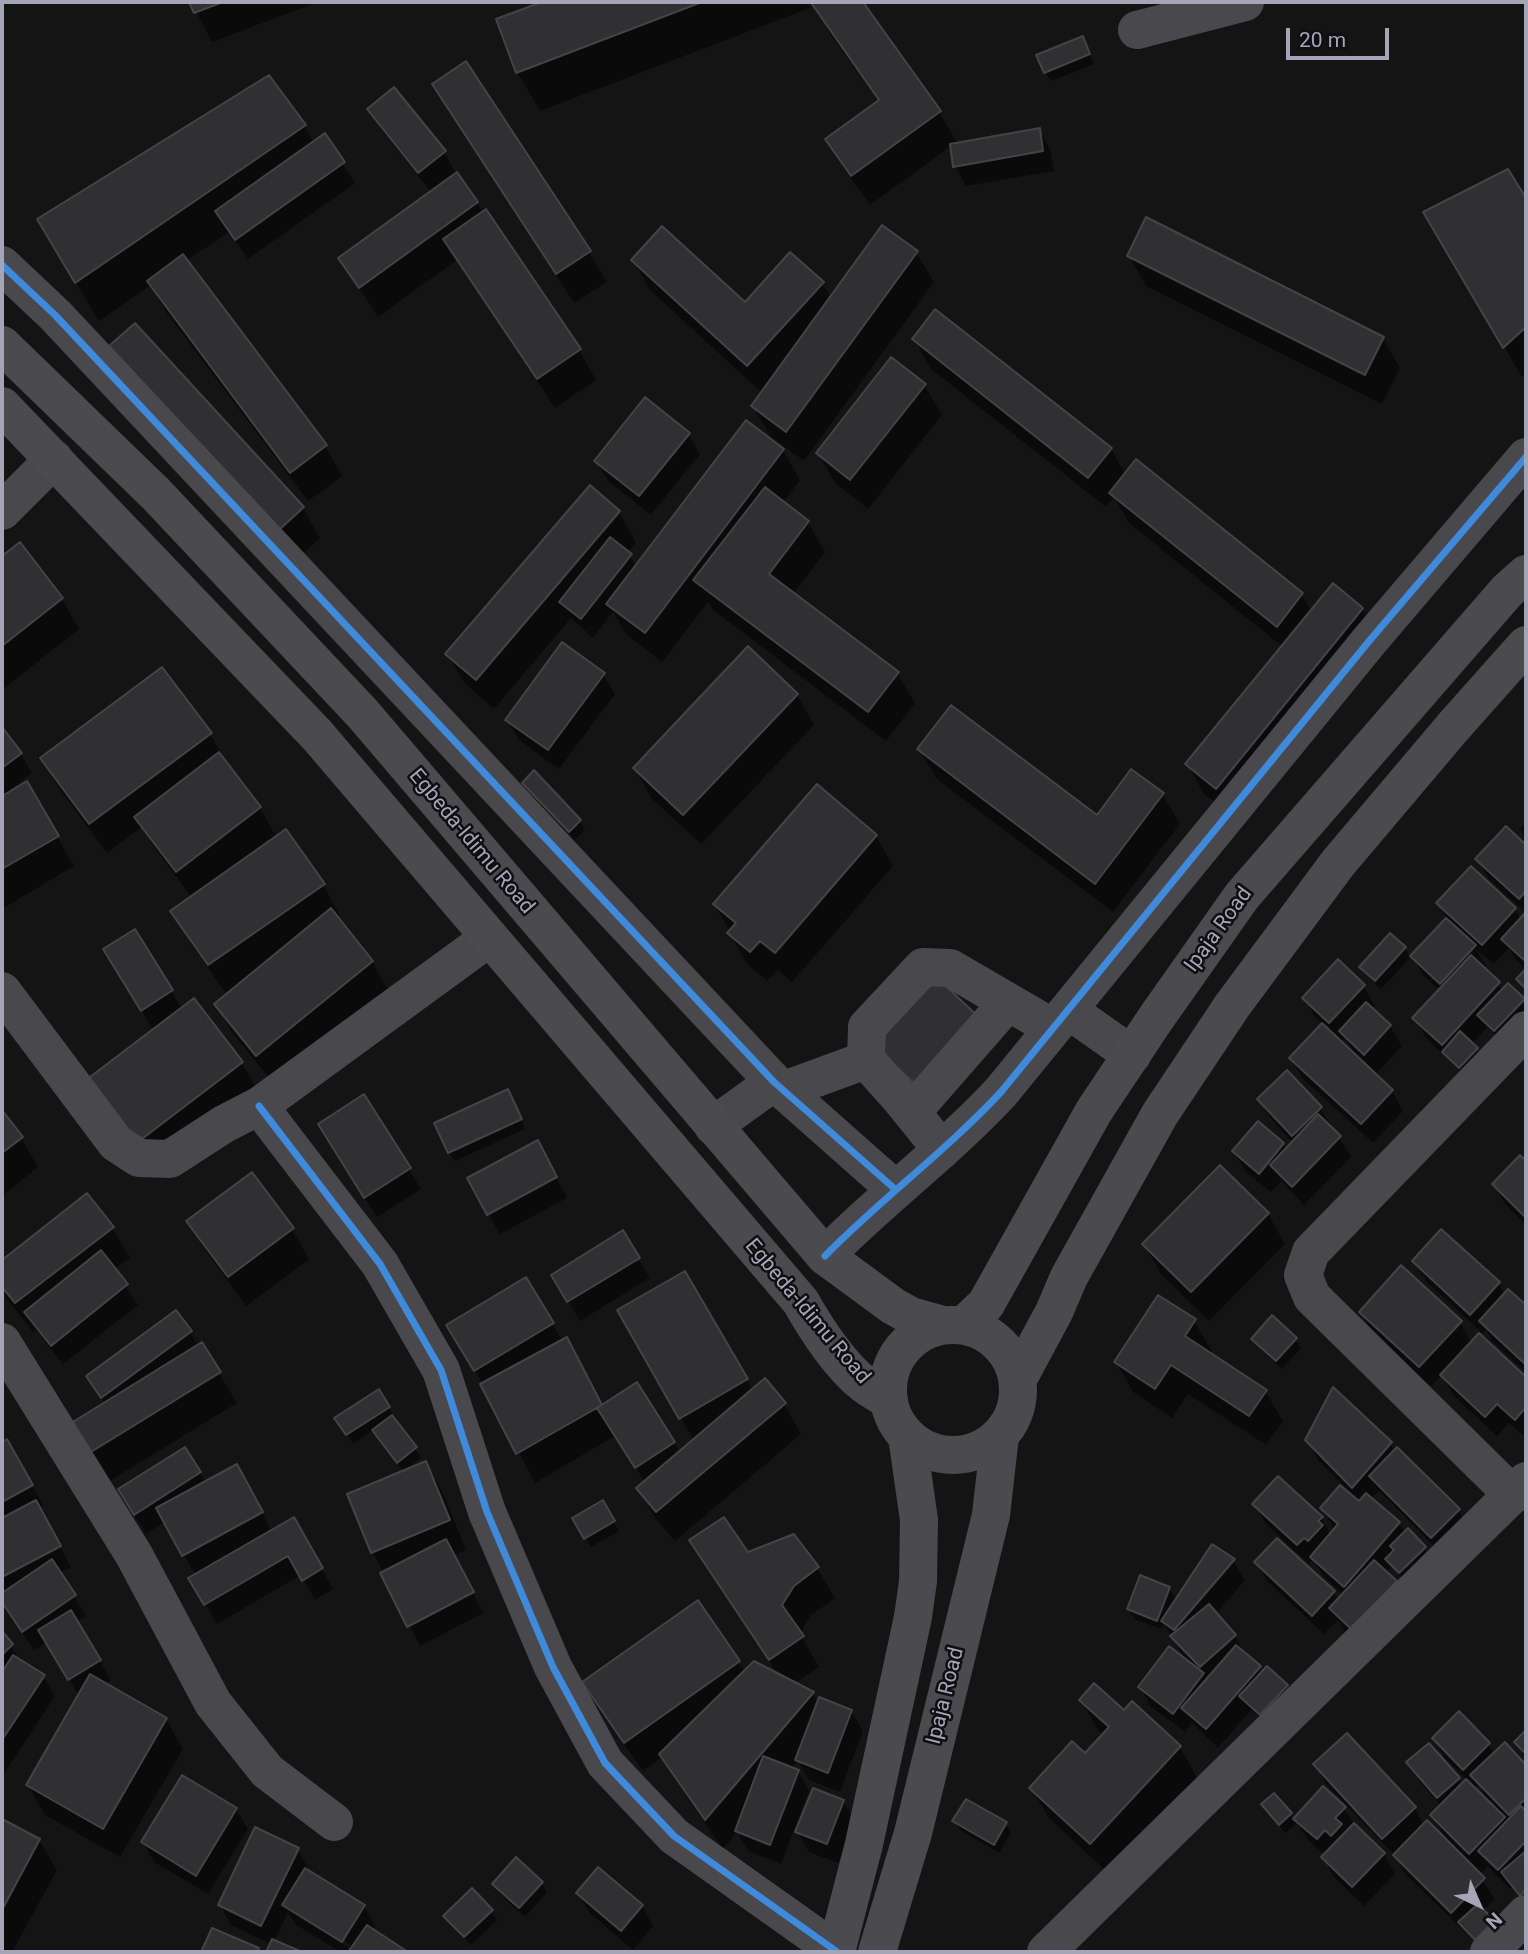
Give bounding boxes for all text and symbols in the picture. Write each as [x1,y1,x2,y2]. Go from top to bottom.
scale bar [1290,14,1393,58]
text: 20 m [1299,28,1346,52]
street label: Egbeda-Idimu Road [403,764,539,920]
street label: Ipaja Road [1180,883,1258,977]
street label: Egbeda-Idimu Road [739,1234,875,1390]
street label: Ipaja Road [922,1645,970,1747]
north arrow [1444,1870,1514,1940]
text: N [1481,1908,1507,1933]

